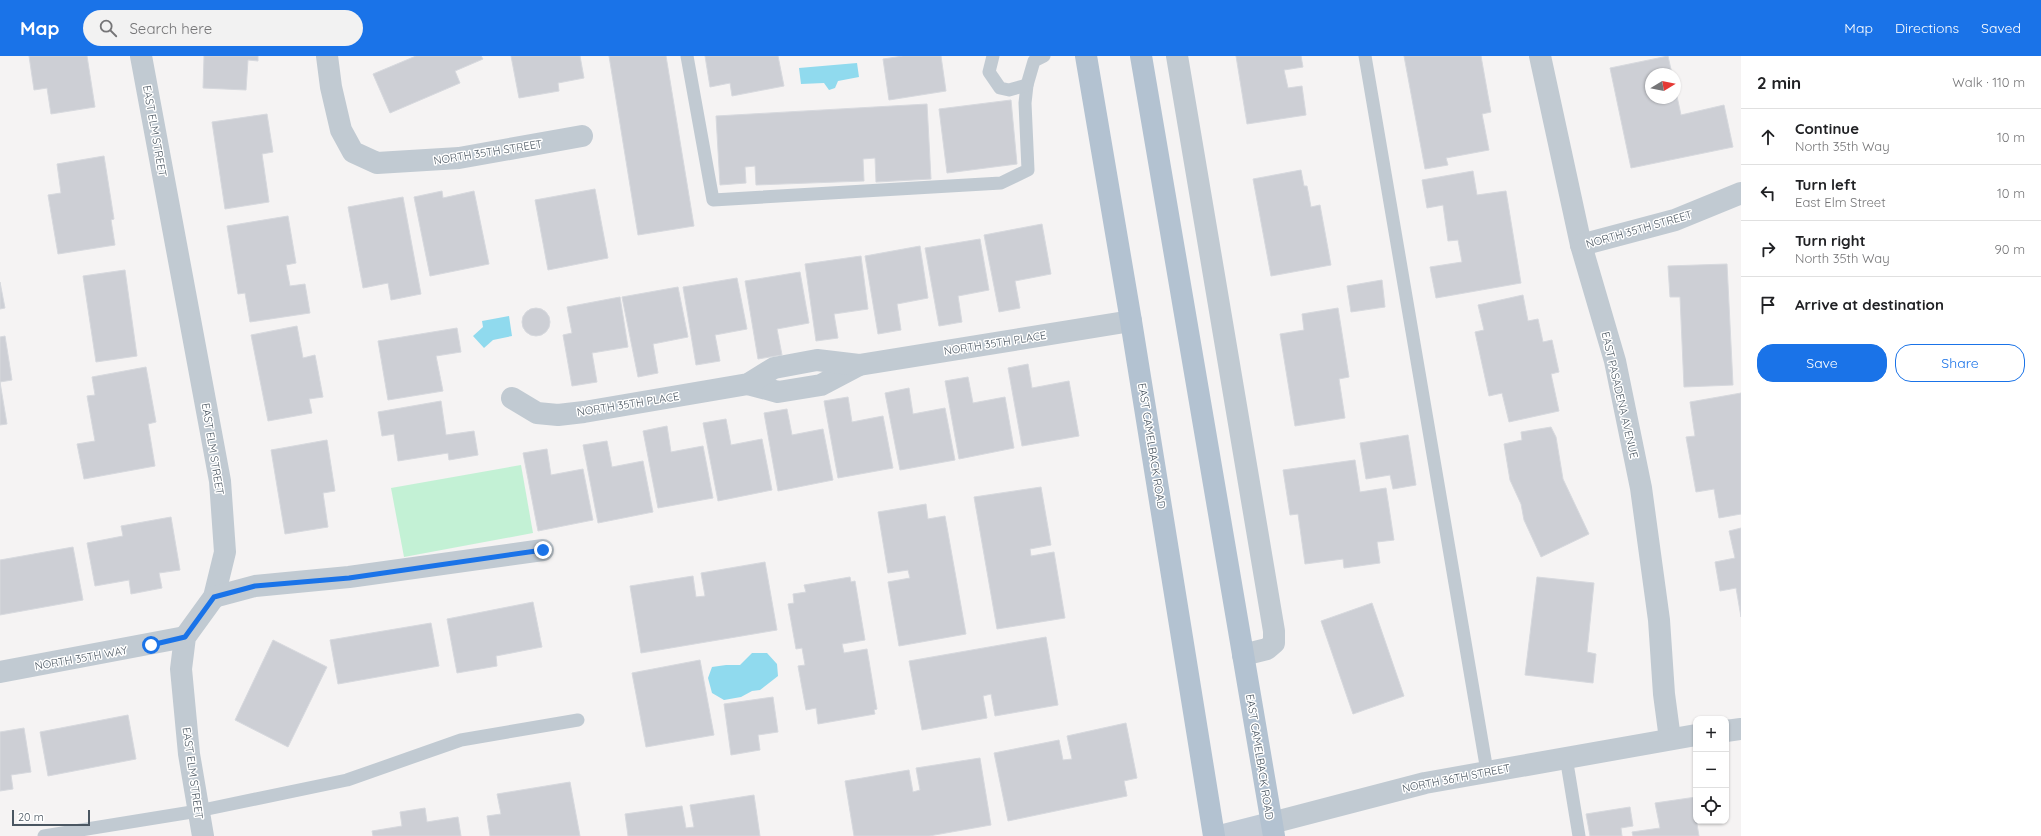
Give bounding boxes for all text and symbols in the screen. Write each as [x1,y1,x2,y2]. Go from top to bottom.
search box [83,10,363,46]
text: Map [20,16,59,40]
icon: search [97,17,119,39]
text: Search here [129,19,212,38]
text: Map [1844,19,1873,37]
text: Directions [1895,19,1959,37]
text: Saved [1981,19,2021,37]
north arrow [1645,68,1681,104]
text: 2 min [1757,72,1801,93]
text: Walk · 110 m [1952,74,2025,90]
street label: EAST ELM STREET [140,84,170,178]
text: Continue [1795,119,1859,138]
icon: ahead [1757,126,1779,148]
text: 10 m [1997,129,2025,145]
street label: NORTH 35TH STREET [433,136,544,168]
text: North 35th Way [1795,138,1890,154]
text: Turn left [1795,175,1857,194]
icon: left [1757,182,1779,204]
text: 10 m [1997,185,2025,201]
text: East Elm Street [1795,194,1886,210]
street label: NORTH 35TH STREET [1584,207,1694,251]
text: Turn right [1795,231,1866,250]
icon: right [1757,238,1779,260]
text: 90 m [1995,241,2025,257]
text: North 35th Way [1795,250,1890,266]
icon: arrive [1757,294,1779,316]
text: Arrive at destination [1795,295,1944,314]
street label: NORTH 35TH PLACE [943,328,1047,358]
street label: EAST PASADENA AVENUE [1599,330,1641,460]
button: Save [1757,344,1887,382]
button: Share [1895,344,2025,382]
street label: EAST CAMELBACK ROAD [1135,382,1169,510]
street label: NORTH 35TH PLACE [576,389,680,419]
street label: EAST ELM STREET [199,402,227,496]
route end [534,541,552,559]
route start [142,636,160,654]
street label: NORTH 35TH WAY [34,643,128,673]
street label: EAST CAMELBACK ROAD [1243,693,1277,821]
map controls [1693,716,1729,824]
button: + [1693,716,1729,752]
street label: EAST ELM STREET [180,726,206,820]
button: − [1693,752,1729,788]
street label: NORTH 36TH STREET [1401,761,1512,795]
button: locate [1693,788,1729,824]
scale bar [12,808,90,827]
text: 20 m [18,810,44,824]

